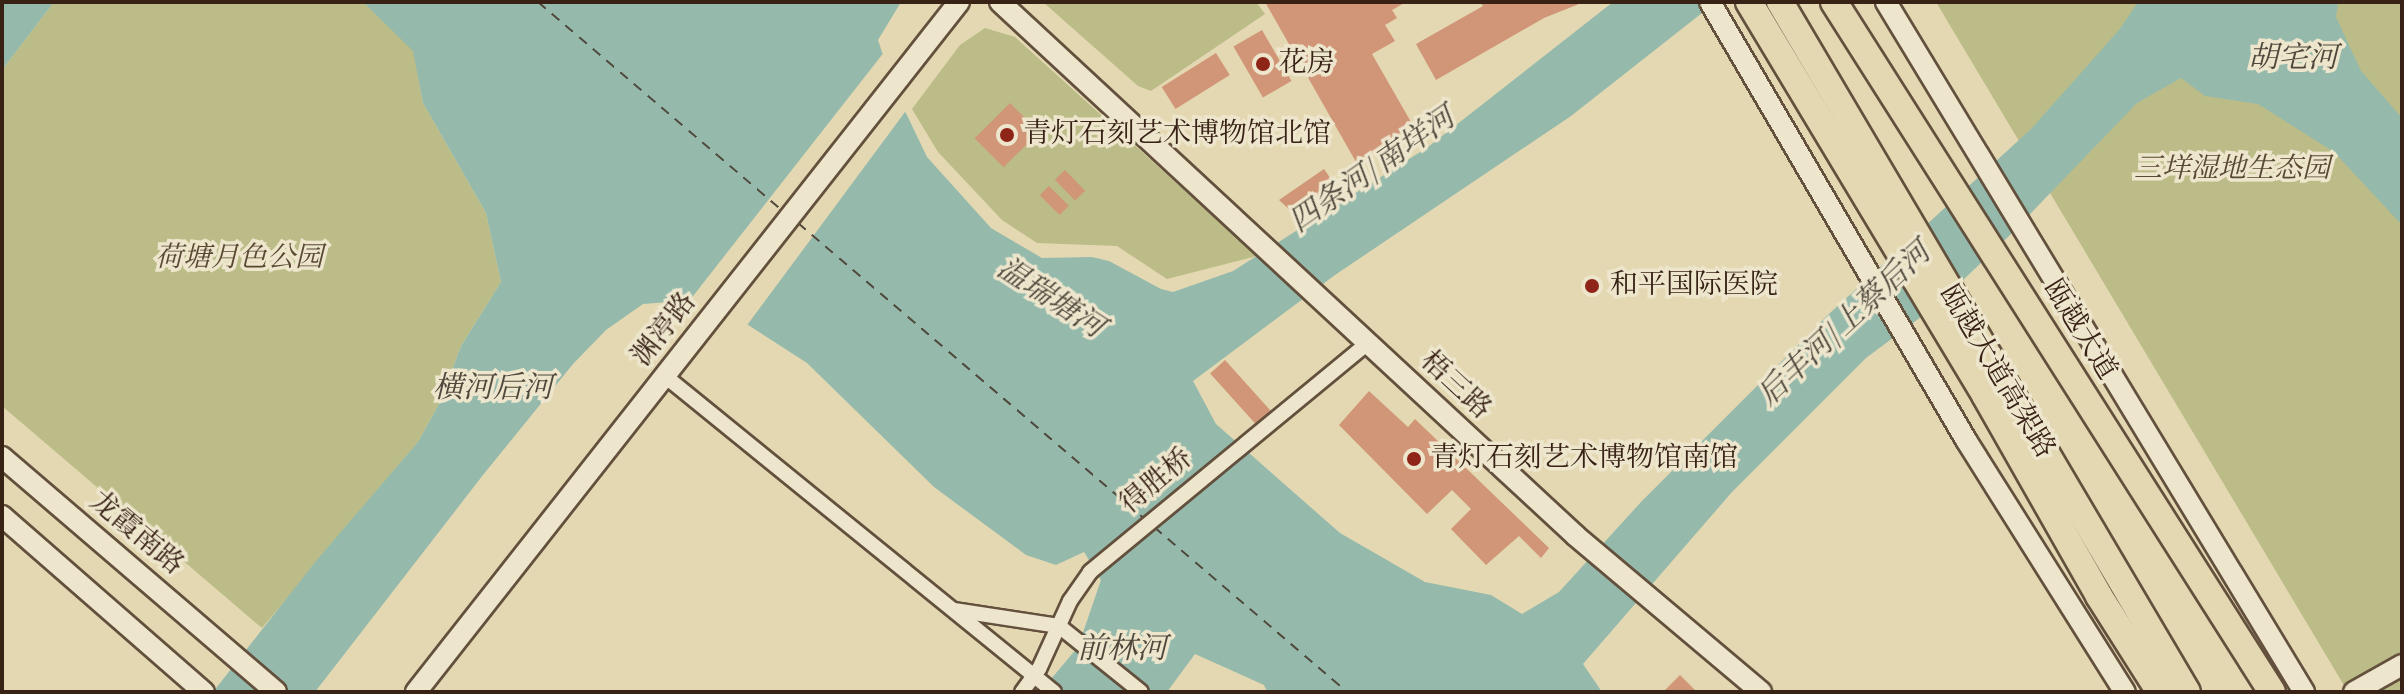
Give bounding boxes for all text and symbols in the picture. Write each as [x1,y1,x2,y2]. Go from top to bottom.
water label: 胡宅河 [2248,41,2338,77]
place label: 花房 [1279,47,1335,81]
marker: 花房 [1254,55,1272,73]
water label: 四条河/南垟河 [1284,101,1462,241]
place label: 青灯石刻艺术博物馆北馆 [1023,118,1331,152]
marker: 青灯石刻艺术博物馆北馆 [998,126,1016,144]
park label: 三垟湿地生态园 [2134,153,2330,187]
water label: 后丰河/上蔡后河 [1751,236,1939,414]
park label: 荷塘月色公园 [155,242,323,276]
water label: 温瑞塘河 [990,251,1110,347]
place label: 和平国际医院 [1610,269,1778,303]
street label: 瓯越大道 [2035,274,2123,386]
marker: 和平国际医院 [1581,275,1603,297]
street label: 瓯越大道高架路 [1931,279,2061,465]
street label: 渊渟路 [626,287,704,373]
street label: 梧三路 [1413,345,1497,427]
water label: 横河后河 [433,371,553,407]
street label: 得胜桥 [1114,442,1200,522]
place label: 青灯石刻艺术博物馆南馆 [1430,442,1738,476]
marker: 青灯石刻艺术博物馆南馆 [1405,450,1423,468]
street label: 龙霞南路 [82,485,190,583]
water label: 前林河 [1077,632,1167,668]

